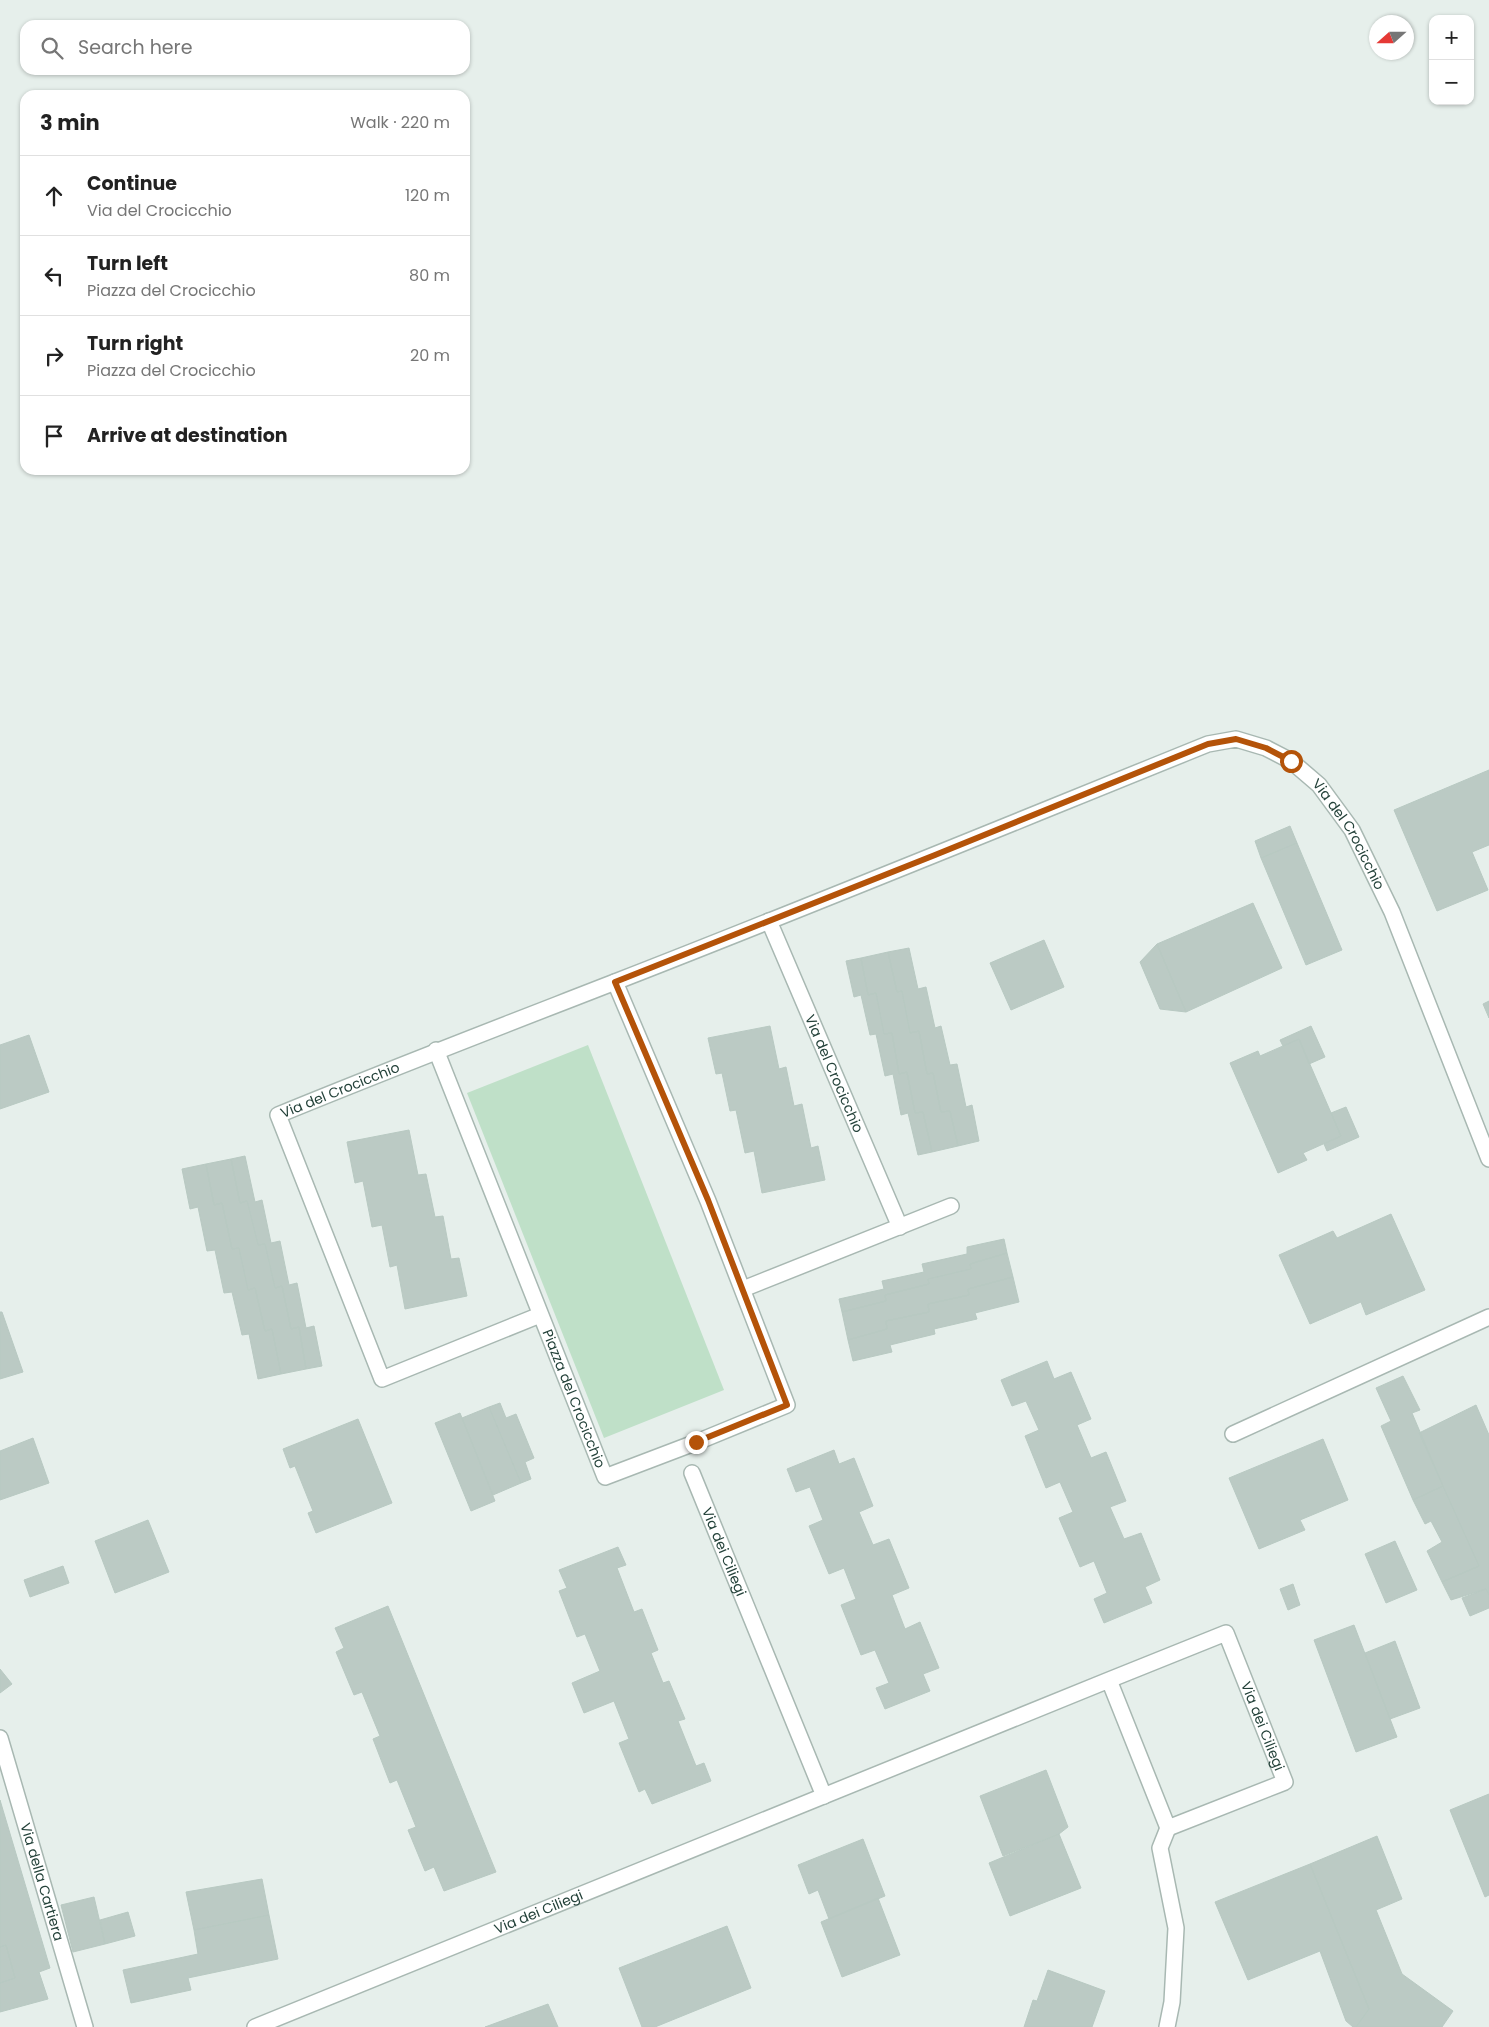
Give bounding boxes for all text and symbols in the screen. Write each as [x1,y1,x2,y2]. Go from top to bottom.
north arrow [1369,15,1414,60]
map controls [1429,15,1474,105]
button: + [1429,15,1474,60]
search box [20,20,470,75]
icon: search [38,34,66,62]
text: Search here [78,34,192,61]
button: − [1429,60,1474,105]
text: 3 min [40,108,100,137]
text: Walk · 220 m [350,111,450,134]
text: Continue [87,170,177,197]
icon: ahead [40,182,68,210]
text: 120 m [405,184,450,207]
text: Via del Crocicchio [87,199,232,222]
text: Turn left [87,250,168,277]
icon: left [40,262,68,290]
text: 80 m [409,264,450,287]
text: Piazza del Crocicchio [87,279,256,302]
text: Turn right [87,330,183,357]
icon: right [40,342,68,370]
text: 20 m [410,344,450,367]
text: Piazza del Crocicchio [87,359,256,382]
icon: arrive [40,422,68,450]
text: Arrive at destination [87,422,288,449]
route start [1280,750,1303,773]
street label: Via del Crocicchio [1308,774,1390,893]
street label: Via del Crocicchio [800,1011,868,1136]
street label: Via del Crocicchio [277,1057,403,1123]
street label: Piazza del Crocicchio [538,1326,610,1471]
route end [685,1431,708,1454]
street label: Via dei Ciliegi [697,1504,751,1599]
street label: Via dei Ciliegi [1236,1679,1290,1774]
street label: Via della Cartiera [16,1821,69,1943]
street label: Via dei Ciliegi [491,1885,586,1939]

